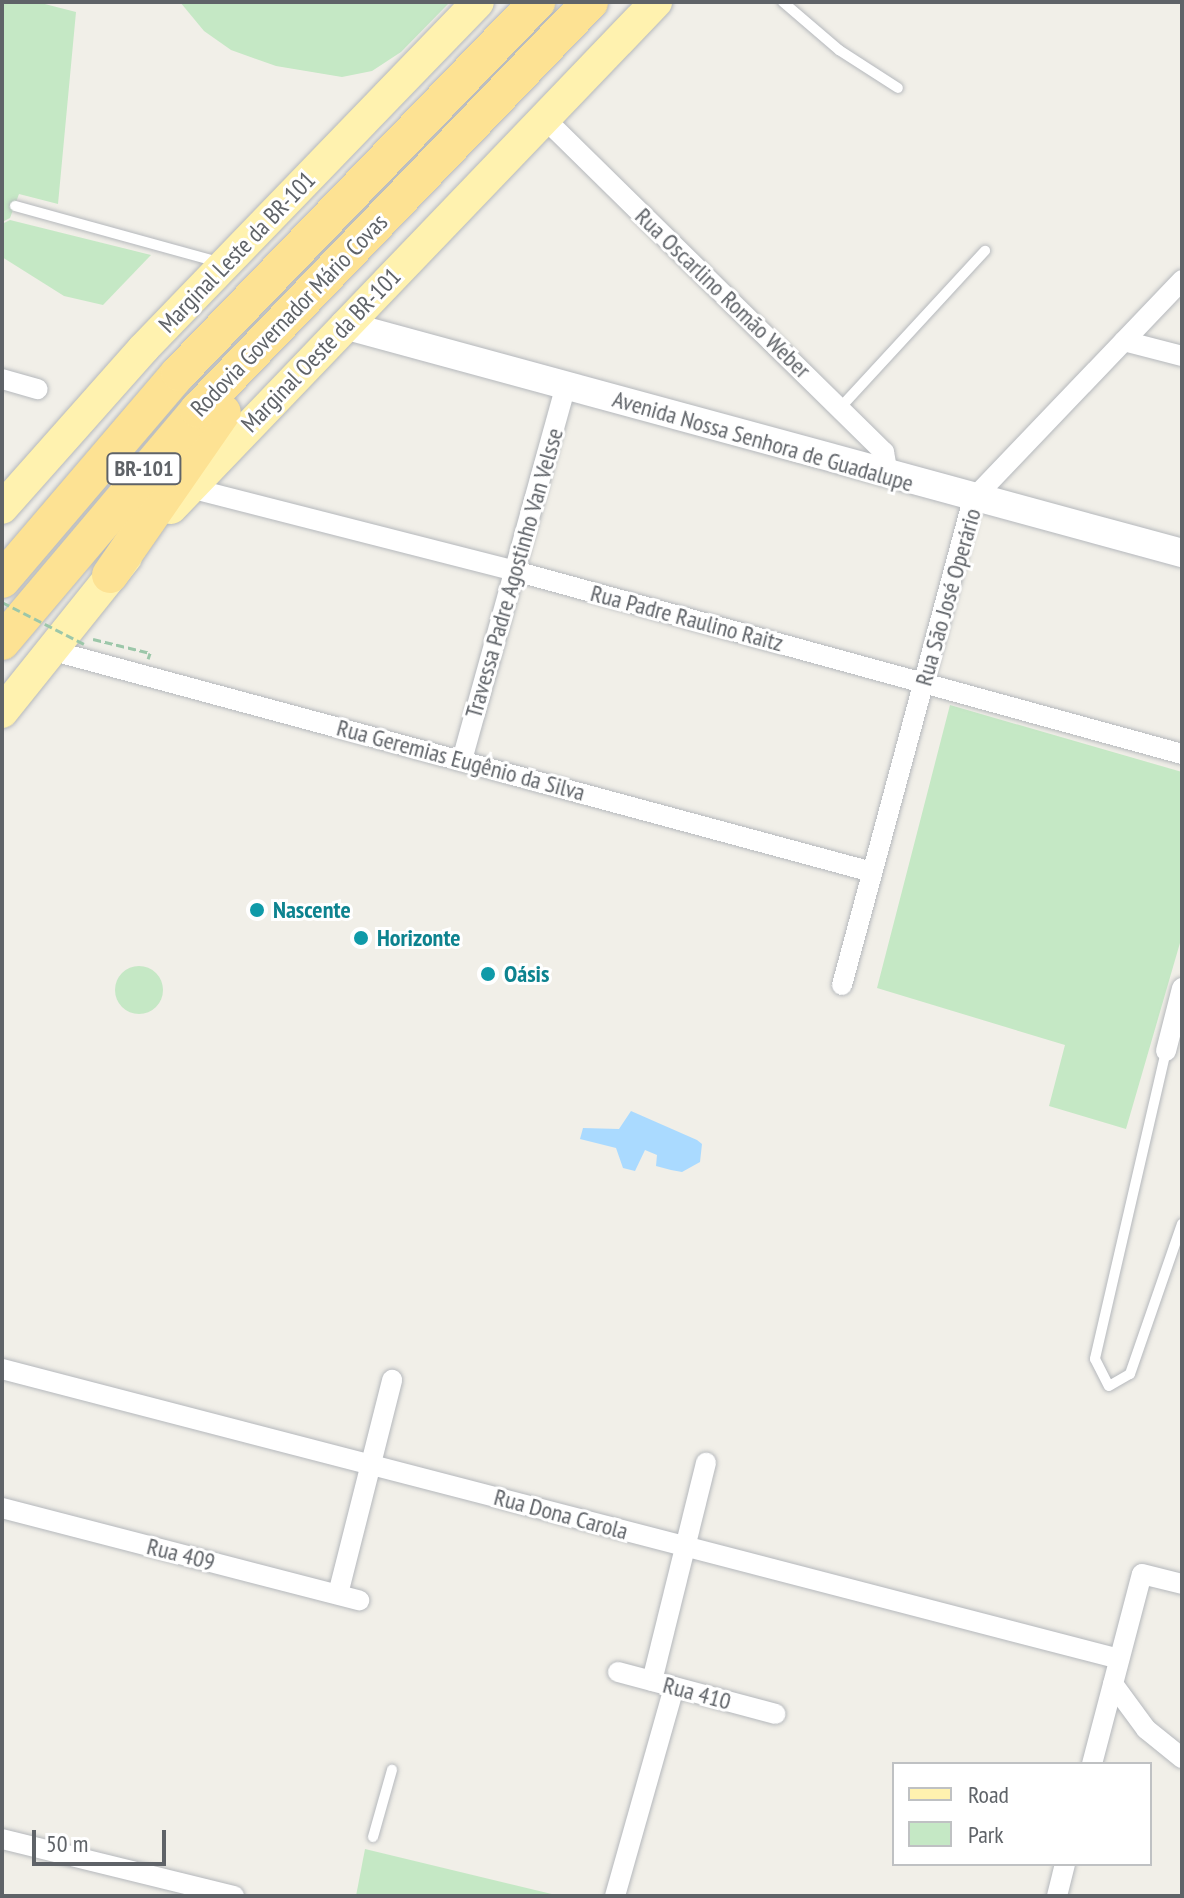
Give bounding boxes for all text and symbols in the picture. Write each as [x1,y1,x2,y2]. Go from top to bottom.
street label: Marginal Leste da BR-101 [153,165,321,339]
street label: Rua Oscarlino Romão Weber [629,202,817,384]
street label: Rodovia Governador Mário Covas [185,208,393,422]
street label: Marginal Oeste da BR-101 [235,262,407,438]
street label: Avenida Nossa Senhora de Guadalupe [609,384,917,498]
street label: Travessa Padre Agostinho Van Velsse [459,424,569,722]
road number: BR-101 [106,451,182,487]
street label: Rua São José Operário [909,505,987,689]
street label: Rua Padre Raulino Raitz [588,578,786,658]
street label: Rua Geremias Eugênio da Silva [334,713,588,807]
place label: Nascente [273,896,351,924]
marker: Nascente [248,901,266,919]
place label: Horizonte [377,924,461,952]
marker: Horizonte [352,929,370,947]
place label: Oásis [504,960,549,988]
marker: Oásis [479,965,497,983]
street label: Rua Dona Carola [491,1482,631,1546]
street label: Rua 409 [144,1532,218,1576]
street label: Rua 410 [660,1670,734,1716]
legend [892,1762,1152,1866]
text: Road [968,1779,1009,1810]
scale bar [36,1814,170,1864]
text: Park [968,1819,1004,1850]
text: 50 m [46,1828,88,1859]

